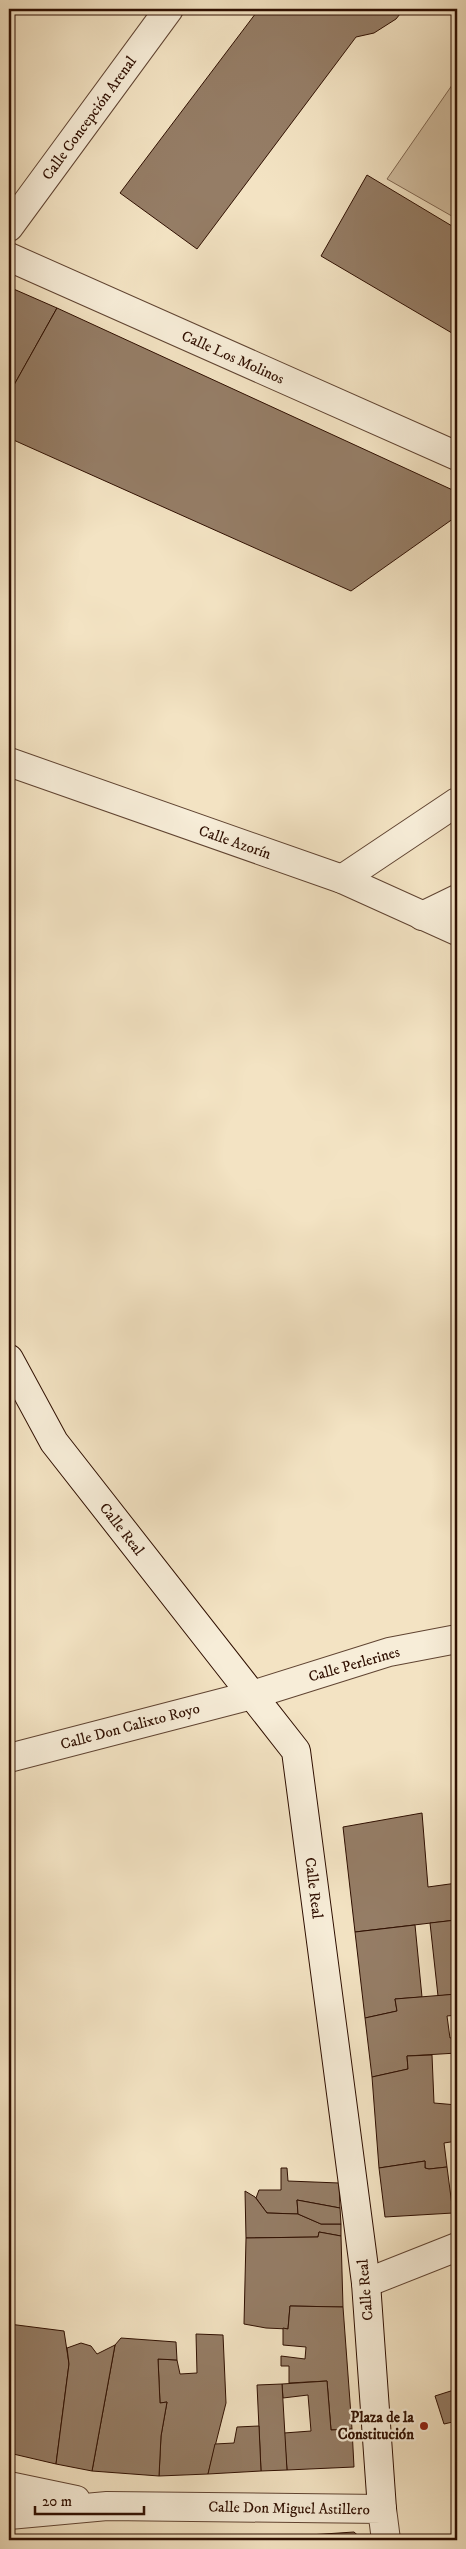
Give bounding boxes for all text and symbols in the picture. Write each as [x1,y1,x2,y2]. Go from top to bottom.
street label: Calle Concepción Arenal [38,52,141,184]
street label: Calle Los Molinos [179,326,287,389]
street label: Calle Azorín [196,821,274,864]
street label: Calle Real [95,1499,148,1560]
street label: Calle Perlerines [306,1642,402,1687]
street label: Calle Don Calixto Royo [59,1699,202,1754]
street label: Calle Real [300,1856,327,1920]
street label: Calle Real [353,2258,378,2322]
place label: Plaza de la Constitución [338,2408,415,2444]
marker: Plaza de la Constitución [418,2420,430,2432]
scale bar [35,2484,144,2516]
text: 20 m [42,2492,72,2511]
street label: Calle Don Miguel Astillero [208,2498,370,2519]

